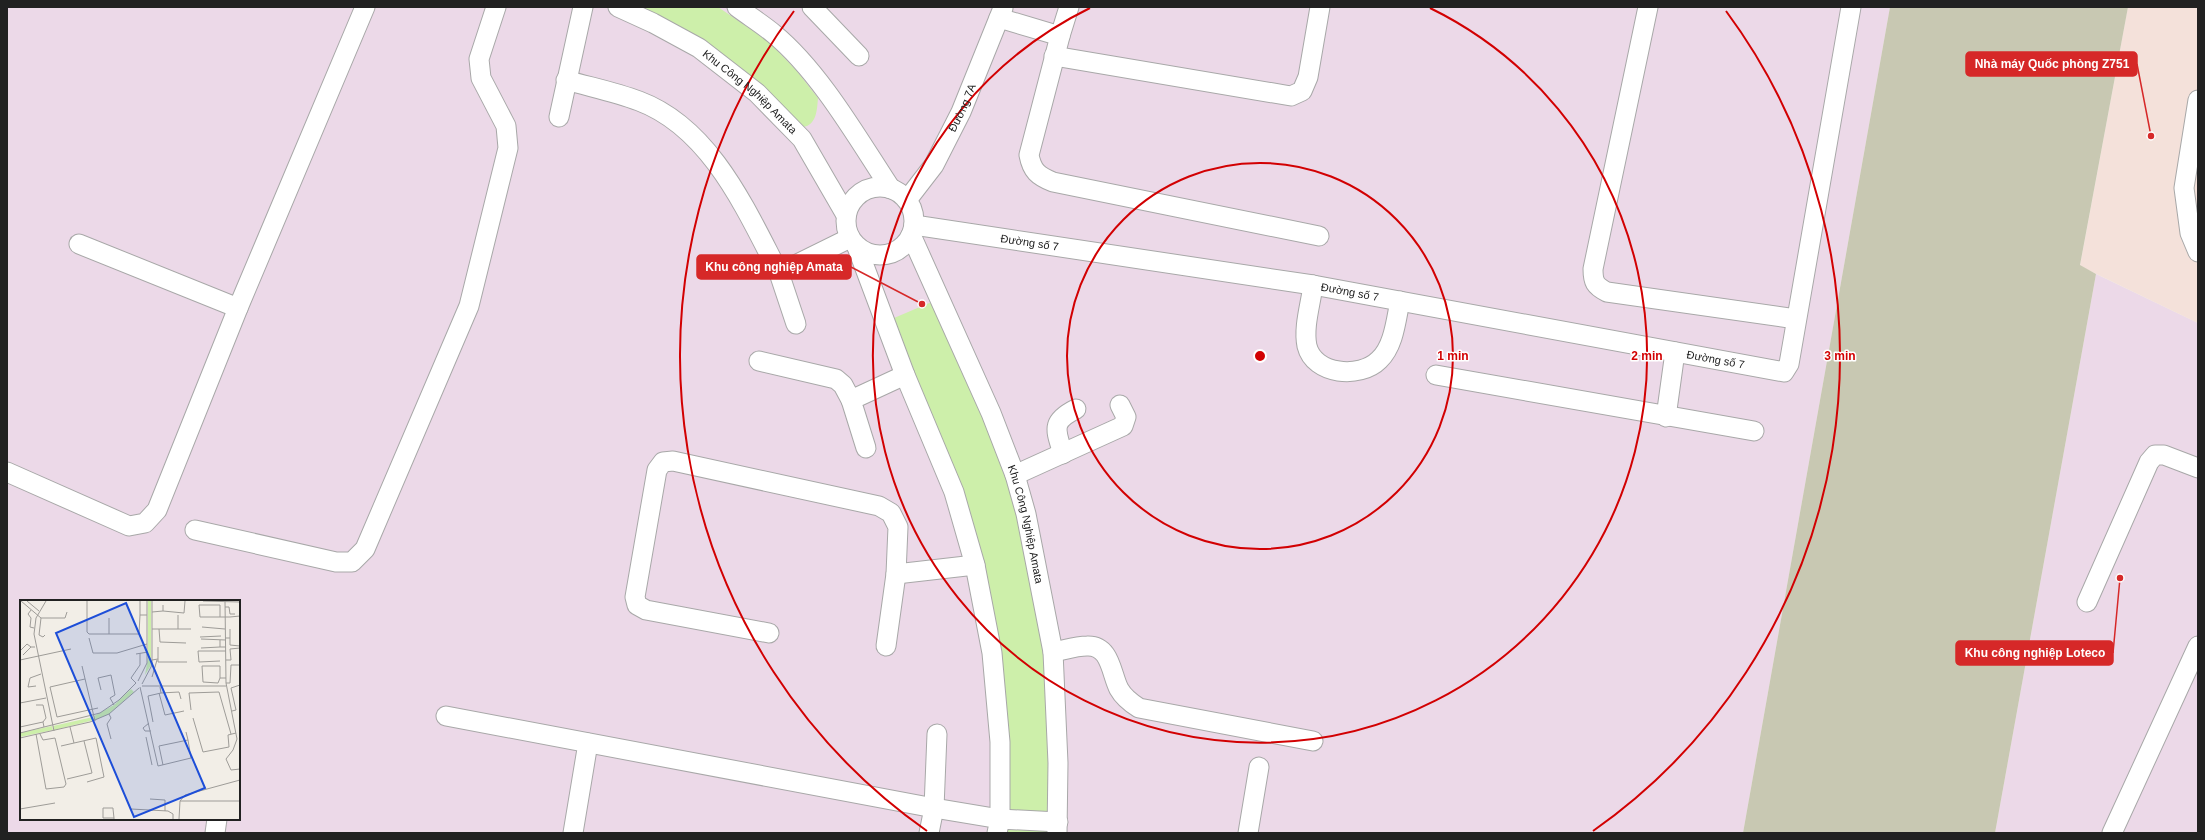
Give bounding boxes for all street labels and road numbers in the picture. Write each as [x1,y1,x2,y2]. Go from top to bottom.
street label: Khu Công Nghiệp Amata [700,47,800,137]
street label: Đường 7A [946,81,978,134]
street label: Đường số 7 [1000,232,1060,253]
street label: Đường số 7 [1320,281,1380,303]
street label: Đường số 7 [1686,348,1746,371]
street label: Khu Công Nghiệp Amata [1006,463,1046,585]

